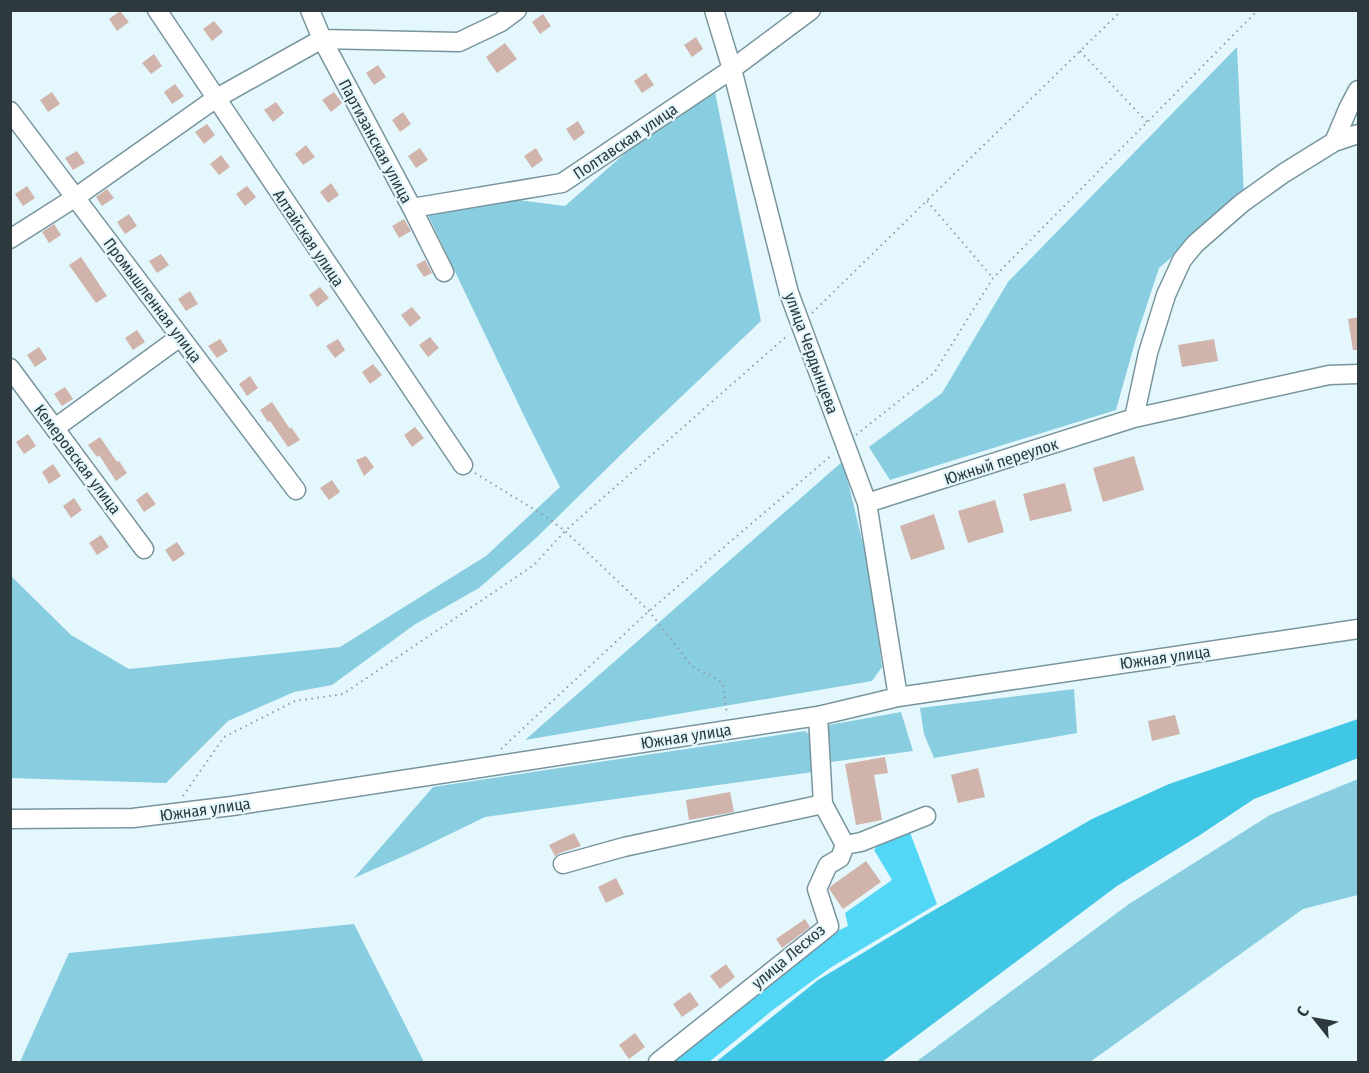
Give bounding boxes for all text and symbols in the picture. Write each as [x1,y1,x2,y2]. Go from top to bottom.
street label: Партизанская улица [335,76,416,207]
street label: Полтавская улица [570,99,681,183]
street label: Алтайская улица [269,186,348,290]
street label: Промышленная улица [100,234,206,367]
street label: улица Чердынцева [781,290,842,417]
street label: Кемеровская улица [30,401,125,518]
street label: Южный переулок [942,434,1061,489]
street label: Южная улица [1119,642,1212,673]
street label: Южная улица [640,720,733,753]
street label: Южная улица [159,794,252,825]
street label: улица Лесхоз [748,920,829,993]
north arrow [1285,989,1345,1049]
text: С [1292,1003,1313,1020]

